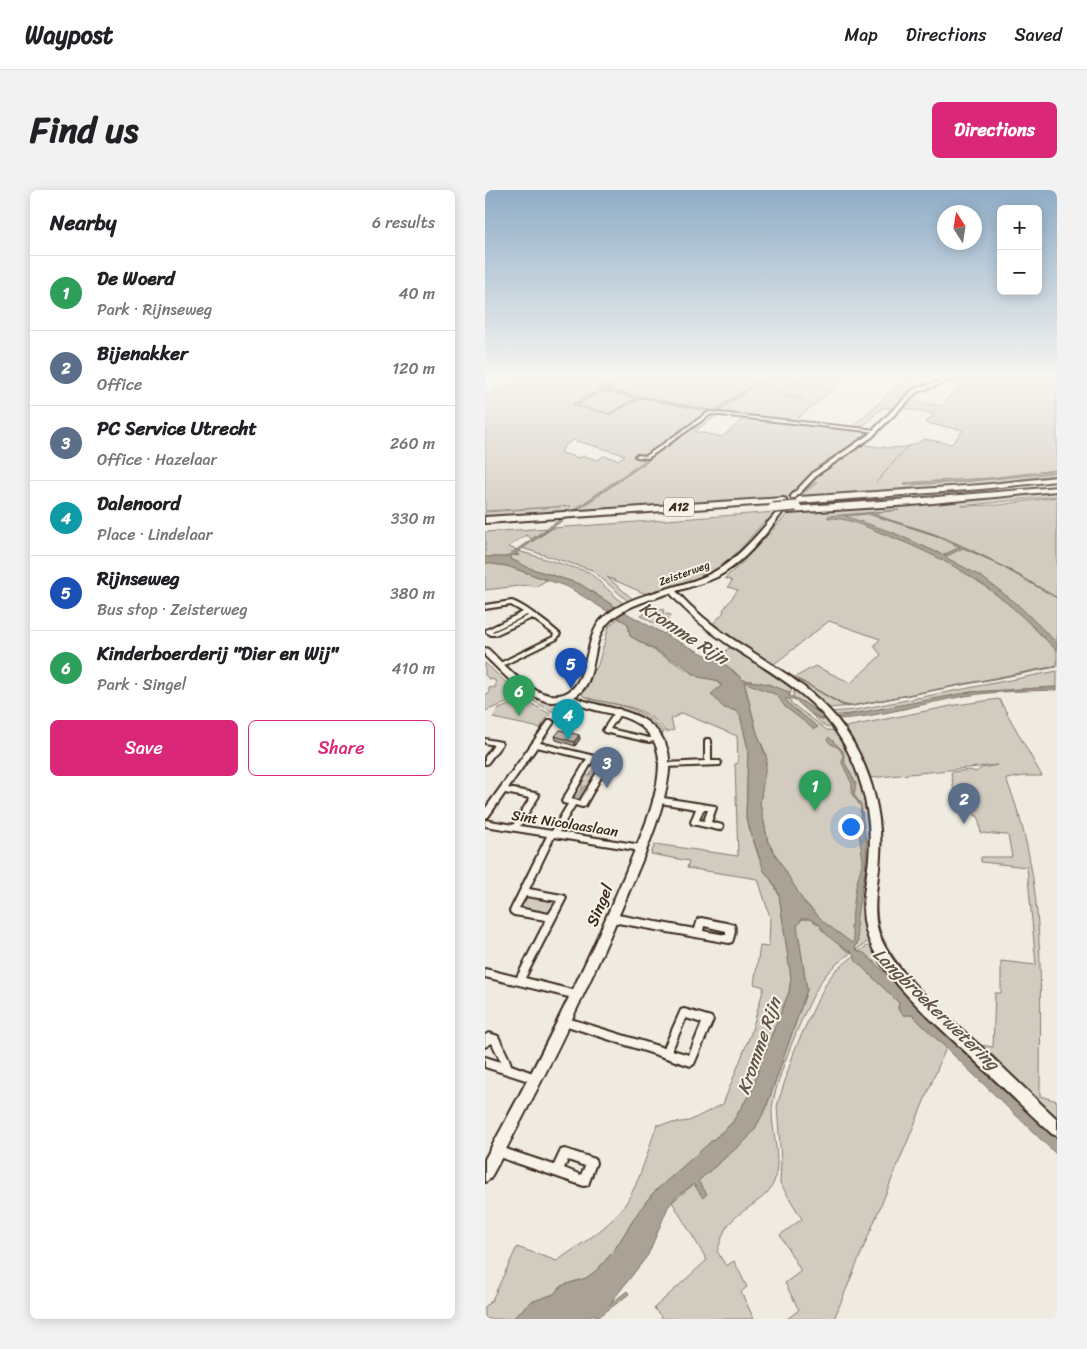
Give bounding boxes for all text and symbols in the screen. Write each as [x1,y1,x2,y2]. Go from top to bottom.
text: Waypost [25,14,113,56]
text: Map [845,19,878,51]
text: Directions [906,19,987,51]
text: Saved [1015,19,1062,51]
text: Find us [30,99,138,161]
button: Directions [932,102,1057,158]
text: Nearby [50,204,116,242]
north arrow [937,205,982,250]
map controls [997,205,1042,295]
button: + [997,205,1042,250]
text: 6 results [372,208,435,237]
button: − [997,250,1042,295]
text: De Woerd [97,262,175,295]
text: 1 [63,279,69,308]
text: 40 m [398,279,435,308]
text: Park · Rijnseweg [97,295,212,324]
text: Bijenakker [97,337,188,370]
text: 2 [61,354,71,383]
text: 120 m [392,354,435,383]
text: Office [97,370,142,399]
text: PC Service Utrecht [97,412,257,445]
text: 3 [62,429,70,458]
text: 260 m [390,429,435,458]
text: Office · Hazelaar [97,445,217,474]
text: Dalenoord [97,487,180,520]
road number: A12 [664,498,694,516]
text: 4 [61,504,71,533]
text: 330 m [391,504,435,533]
text: Place · Lindelaar [97,520,212,549]
street label: Zeisterweg [656,555,713,591]
text: Rijnseweg [97,562,180,595]
text: 5 [61,579,71,608]
text: 380 m [390,579,435,608]
water label: Kromme Rijn [633,592,737,675]
text: Bus stop · Zeisterweg [97,595,248,624]
text: Kinderboerderij "Dier en Wij" [97,637,338,670]
pin: 5 [555,648,587,689]
text: 6 [61,654,71,683]
text: 410 m [392,654,435,683]
text: Park · Singel [97,670,186,699]
pin: 6 [503,675,535,716]
pin: 4 [552,699,584,740]
button: Save [50,720,238,776]
button: Share [248,720,435,776]
pin: 3 [591,747,623,788]
pin: 1 [799,770,831,811]
pin: 2 [948,783,980,824]
street label: Sint Nicolaaslaan [510,803,620,844]
your location [838,814,864,840]
street label: Singel [578,879,622,931]
water label: Langbroekerwetering [865,940,1008,1080]
water label: Kromme Rijn [728,991,791,1099]

